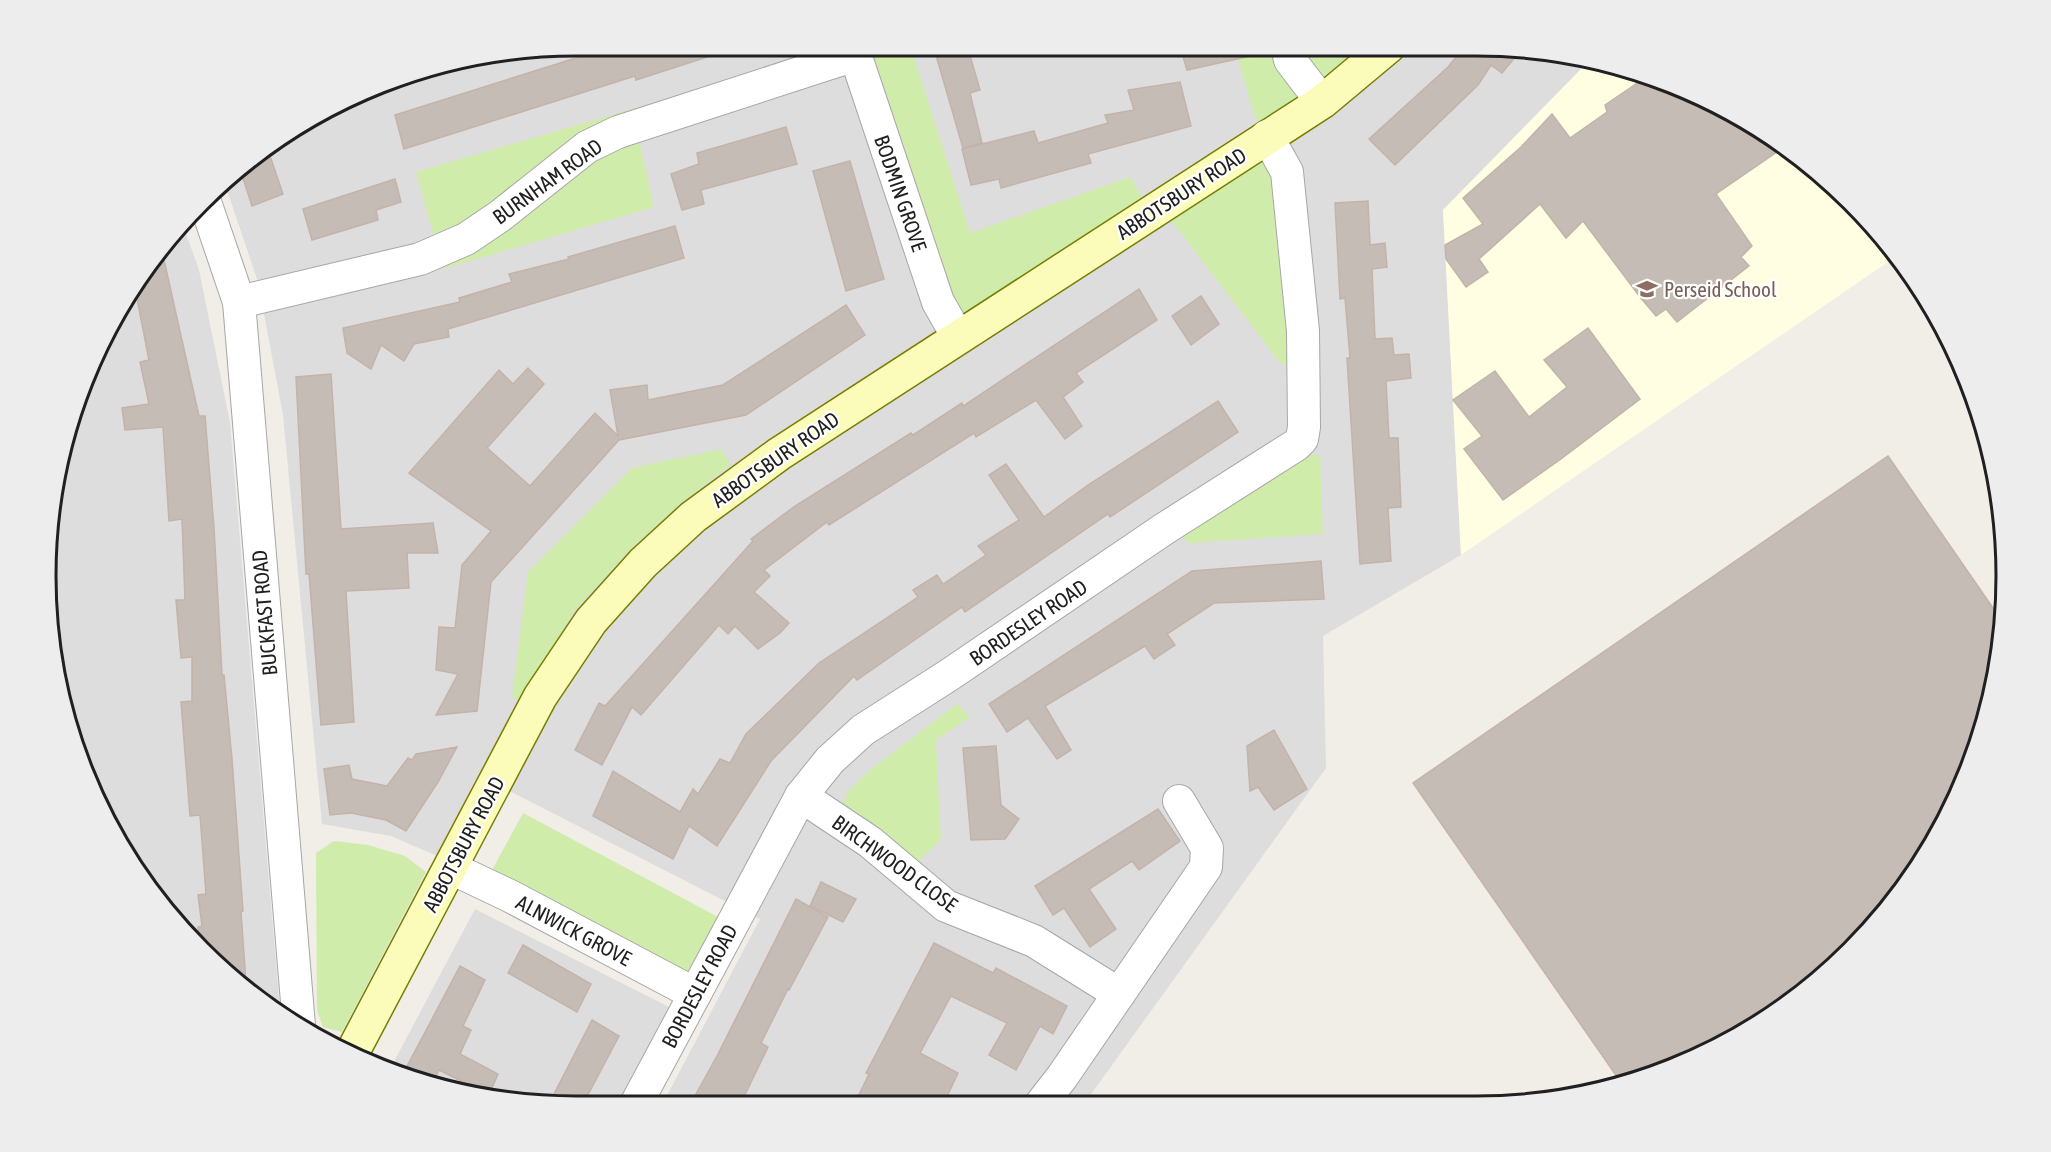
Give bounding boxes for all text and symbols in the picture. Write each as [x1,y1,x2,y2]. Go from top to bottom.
street label: BODMIN GROVE [870,132,932,254]
street label: BURNHAM ROAD [488,133,606,229]
street label: ABBOTSBURY ROAD [1112,142,1250,244]
school or university icon: Perseid School [1635,277,1659,301]
place label: Perseid School [1664,277,1777,301]
street label: ABBOTSBURY ROAD [707,406,843,512]
street label: BUCKFAST ROAD [247,549,281,677]
street label: BORDESLEY ROAD [965,574,1091,670]
street label: ABBOTSBURY ROAD [417,772,509,916]
street label: BIRCHWOOD CLOSE [828,810,962,916]
street label: ALNWICK GROVE [512,890,636,970]
street label: BORDESLEY ROAD [656,920,742,1052]

